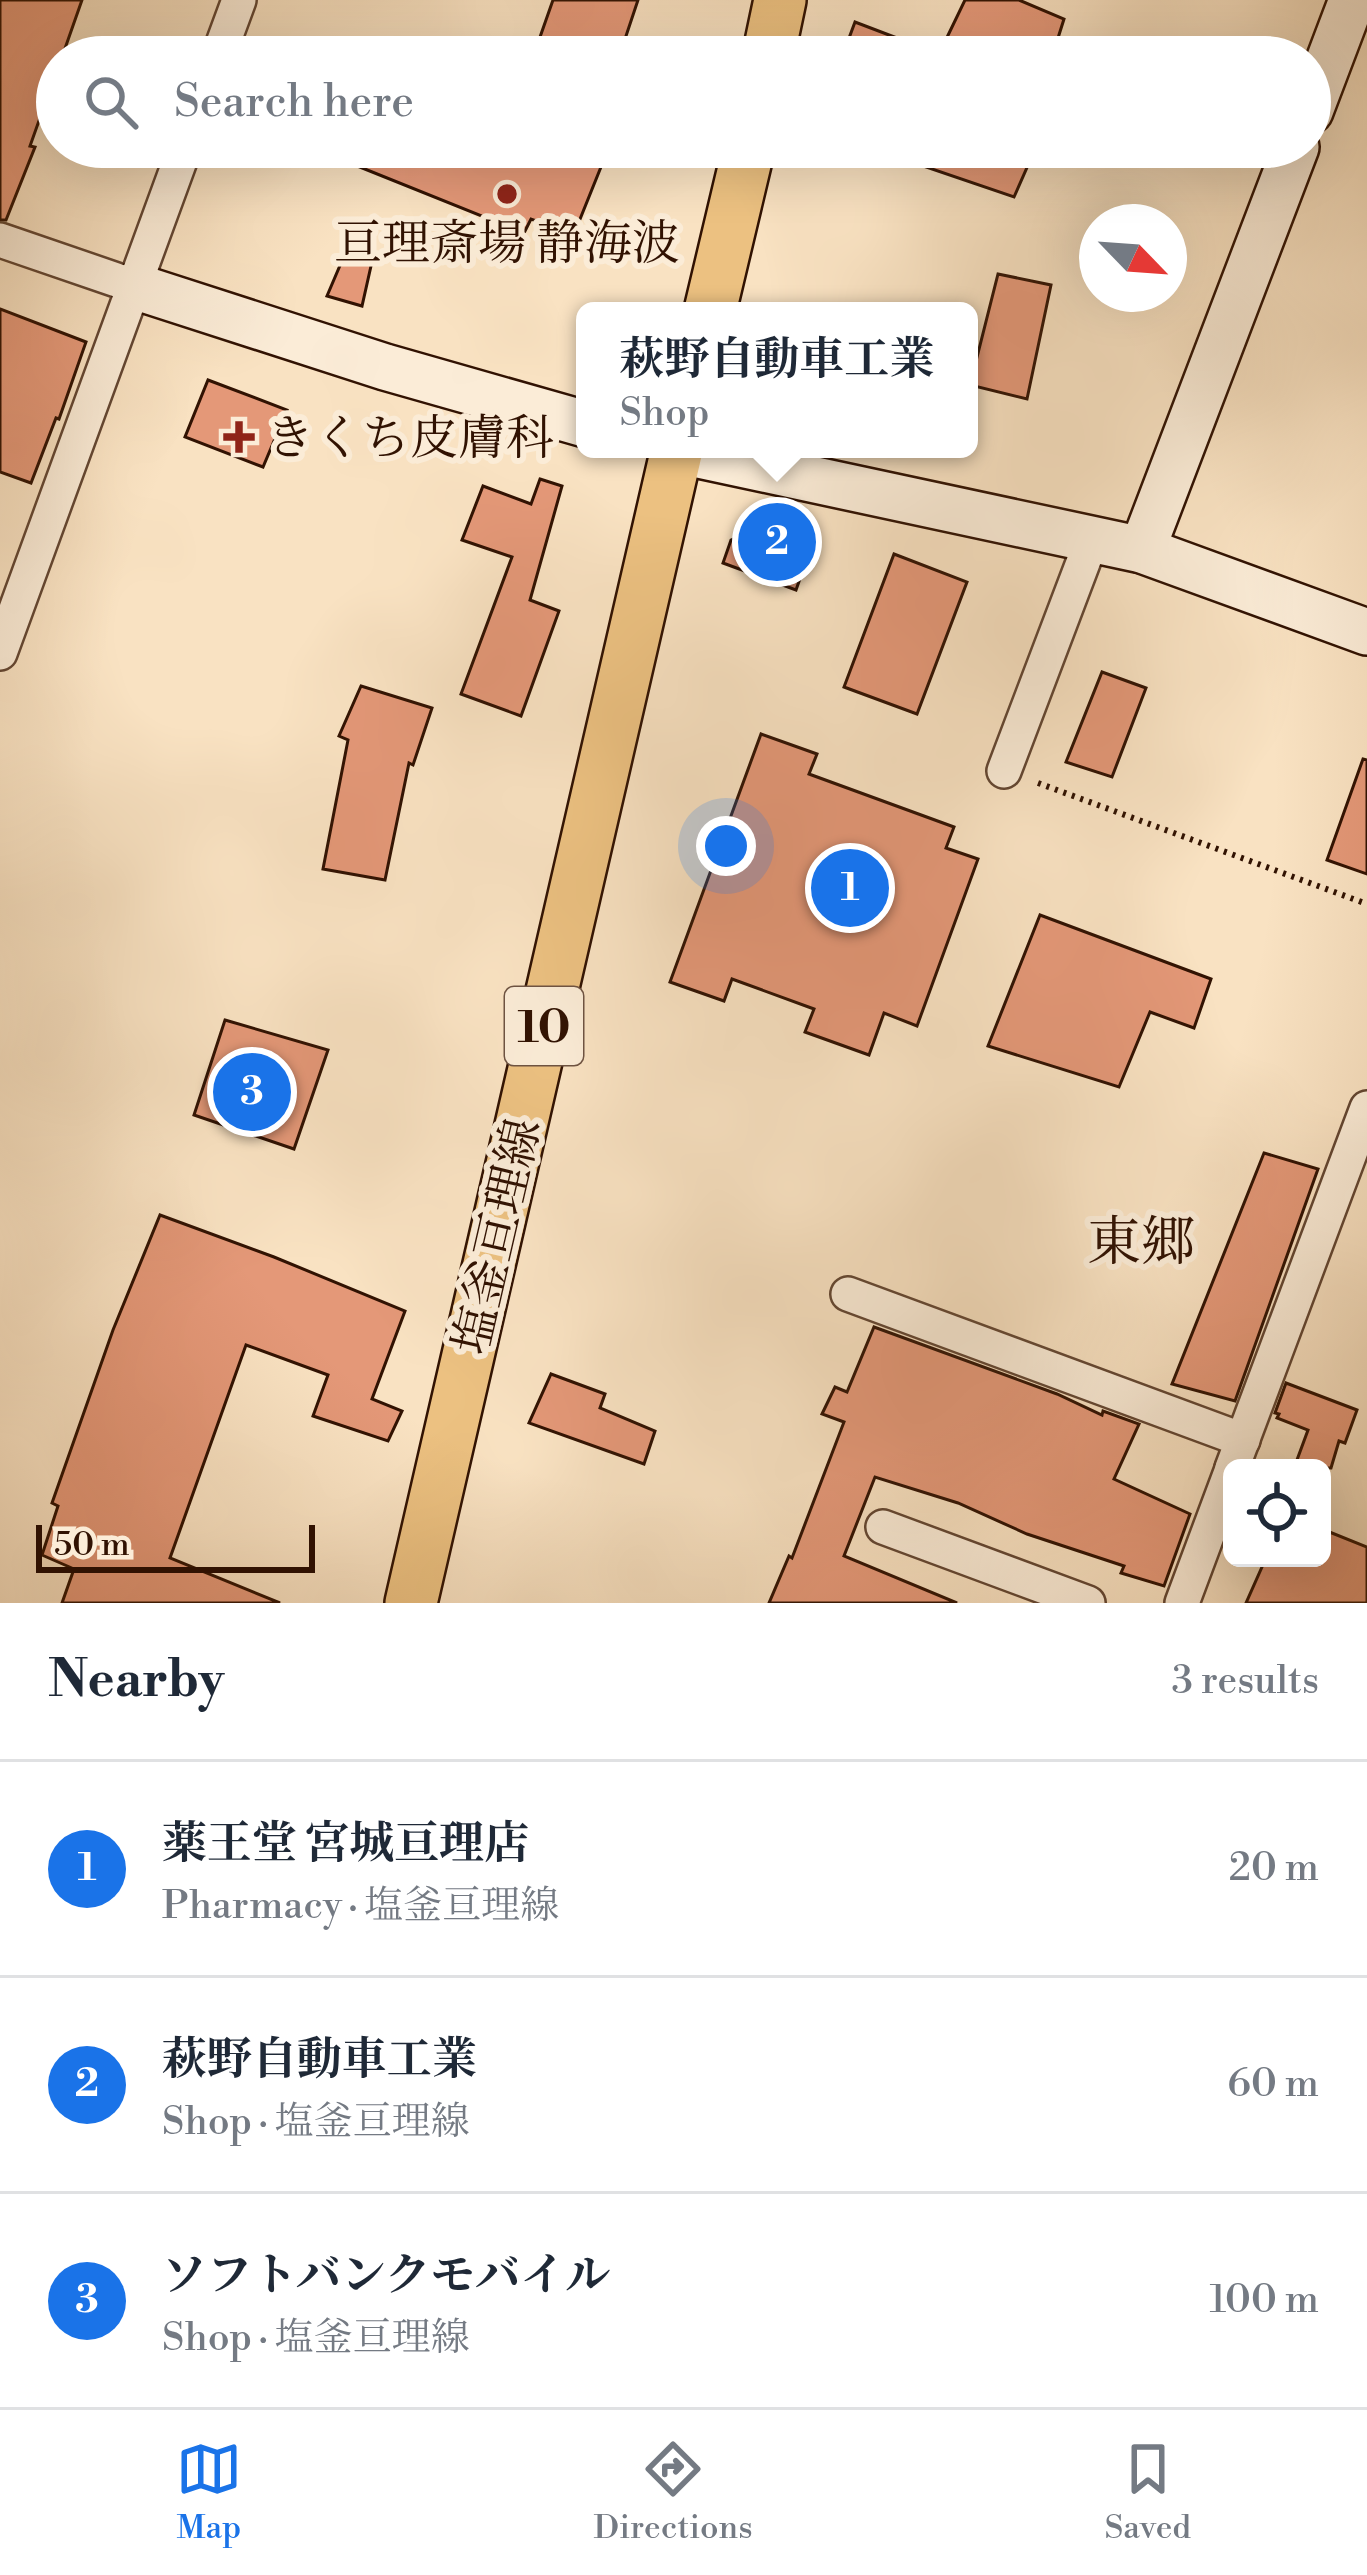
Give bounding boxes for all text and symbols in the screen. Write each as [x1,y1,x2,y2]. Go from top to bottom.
search box [36,36,1331,168]
icon: search [78,69,144,135]
text: Search here [174,74,414,131]
marker: 亘理斎場 静海波 [494,181,520,207]
north arrow [1079,204,1187,312]
place label: 亘理斎場 静海波 [334,215,680,275]
popup [576,302,978,458]
text: 萩野自動車工業 [619,332,935,389]
text: Shop [619,389,710,438]
place label: きくち皮膚科 [266,410,554,470]
marker: きくち皮膚科 [223,421,255,453]
pin: 2 [738,497,816,587]
your location [696,816,756,876]
pin: 1 [811,843,889,933]
road number: 10 [505,987,583,1065]
pin: 3 [213,1047,291,1137]
street label: 塩釜亘理線 [443,1113,555,1360]
district label: 東郷 [1087,1210,1195,1278]
map controls [1223,1459,1331,1567]
button: locate [1223,1459,1331,1567]
scale bar [36,1519,315,1572]
text: 50 m [54,1525,130,1566]
text: Nearby [48,1649,224,1713]
text: 3 results [1171,1657,1319,1706]
text: 薬王堂 宮城亘理店 [162,1816,529,1873]
text: 1 [78,1844,96,1893]
text: 20 m [1229,1844,1319,1893]
text: Pharmacy · 塩釜亘理線 [162,1882,559,1931]
text: 萩野自動車工業 [162,2032,477,2089]
text: 2 [75,2060,99,2109]
text: 60 m [1227,2060,1319,2109]
text: Shop · 塩釜亘理線 [162,2098,470,2147]
text: ソフトバンクモバイル [162,2248,610,2305]
text: 3 [75,2276,99,2325]
text: 100 m [1210,2276,1319,2325]
text: Shop · 塩釜亘理線 [162,2314,470,2363]
tab: Map [176,2436,242,2549]
tab: Directions [594,2436,753,2549]
tab: Saved [1104,2436,1191,2549]

